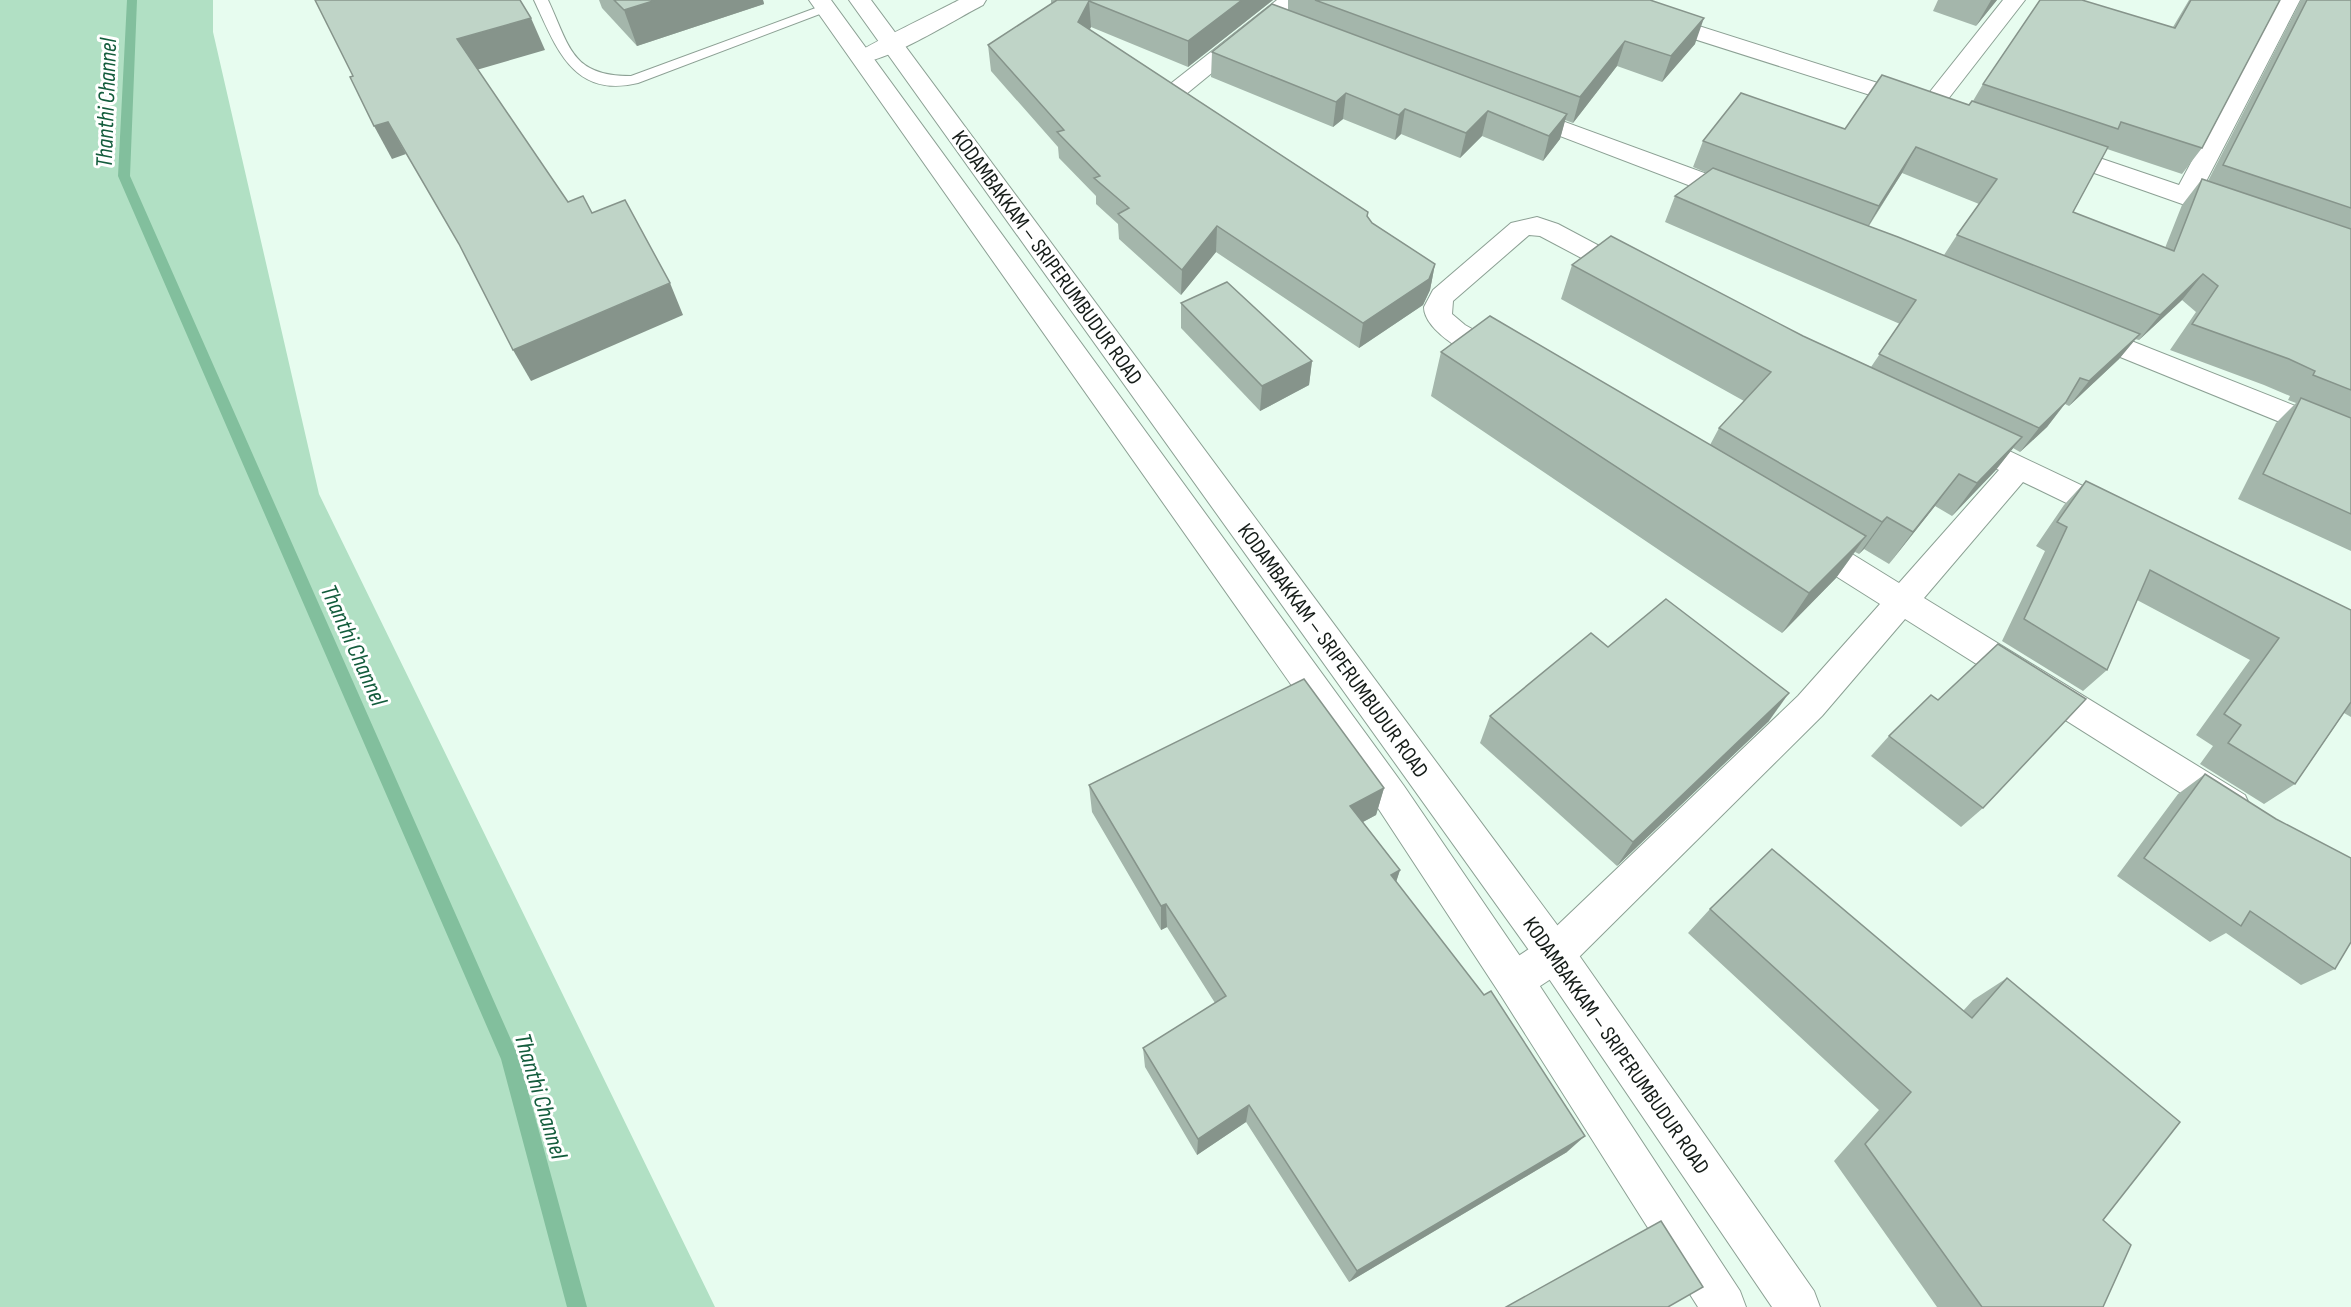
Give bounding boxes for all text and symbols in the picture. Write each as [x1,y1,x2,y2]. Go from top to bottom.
water label: Thanthi Channel [90,37,123,168]
street label: KODAMBAKKAM – SRIPERUMBUDUR ROAD [945,125,1148,390]
street label: KODAMBAKKAM – SRIPERUMBUDUR ROAD [1231,518,1434,783]
water label: Thanthi Channel [314,580,393,711]
street label: KODAMBAKKAM – SRIPERUMBUDUR ROAD [1516,912,1715,1180]
water label: Thanthi Channel [508,1030,574,1163]

